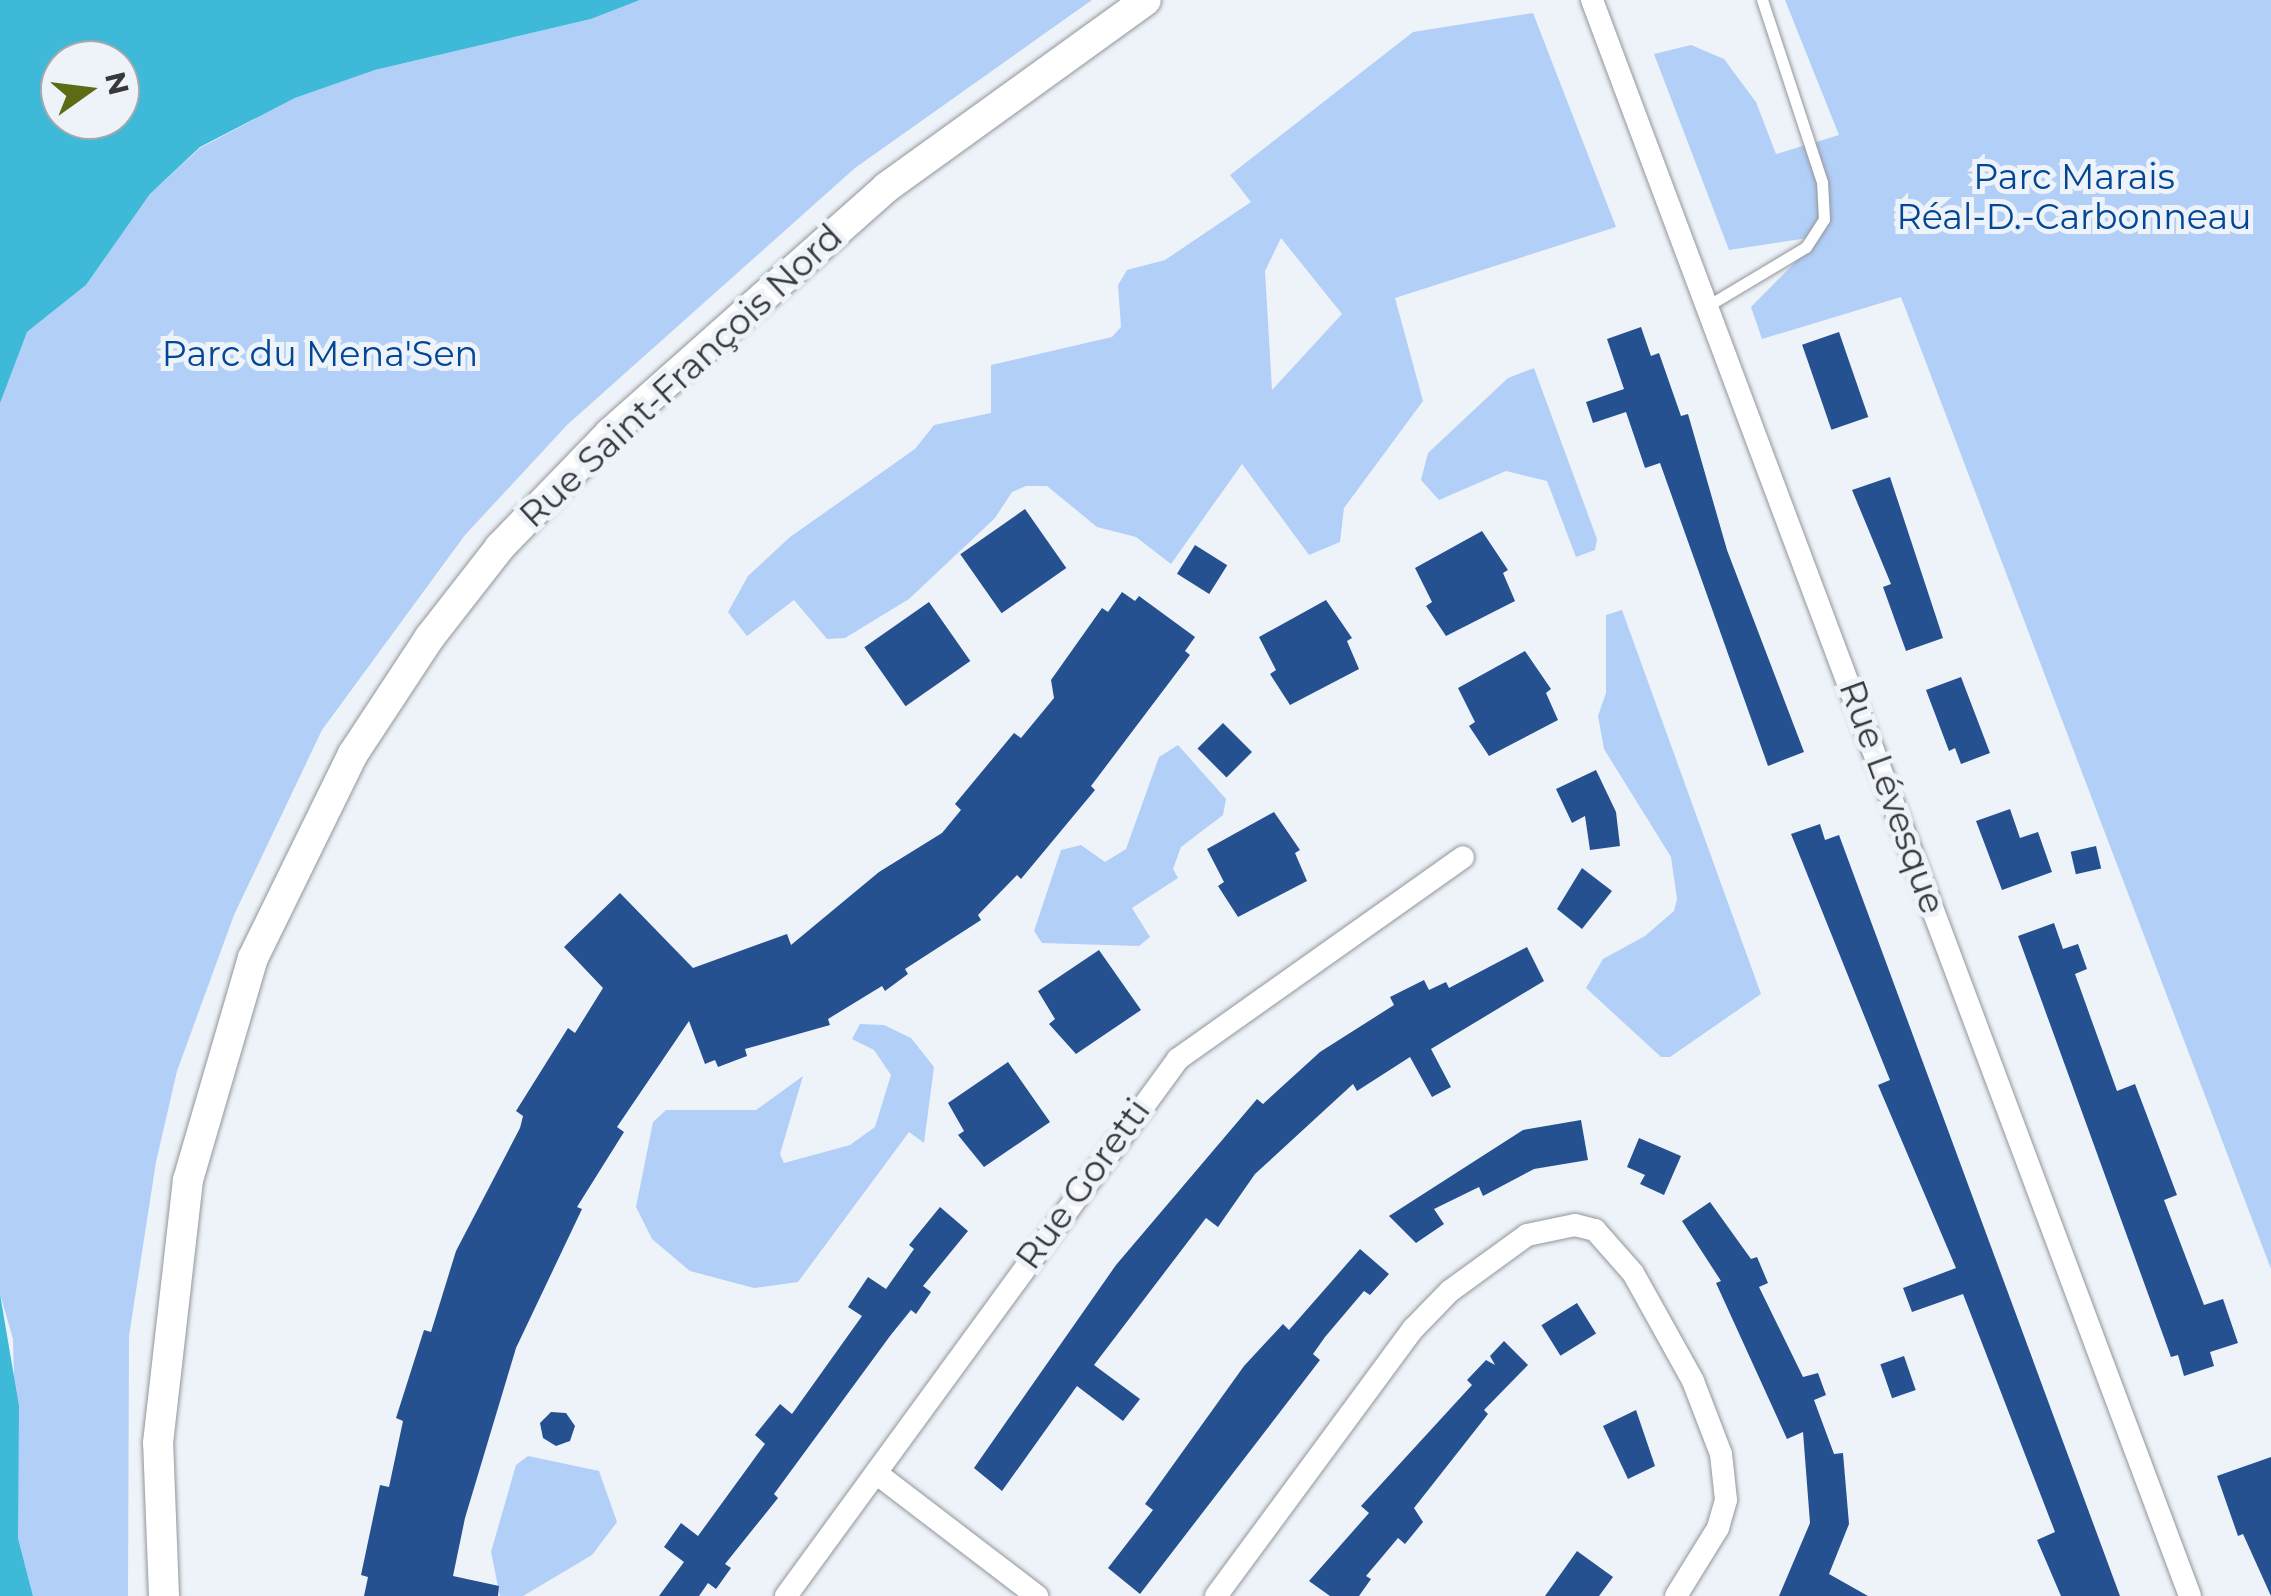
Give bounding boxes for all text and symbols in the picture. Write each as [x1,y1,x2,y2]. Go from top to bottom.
north arrow [40,40,140,140]
text: N [98,68,136,98]
park label: Parc Marais Réal-D.-Carbonneau [1896,156,2252,238]
street label: Rue Saint-François Nord [511,216,851,536]
park label: Parc du Mena'Sen [162,333,478,375]
street label: Rue Lévesque [1830,675,1954,919]
street label: Rue Goretti [1007,1091,1159,1277]

